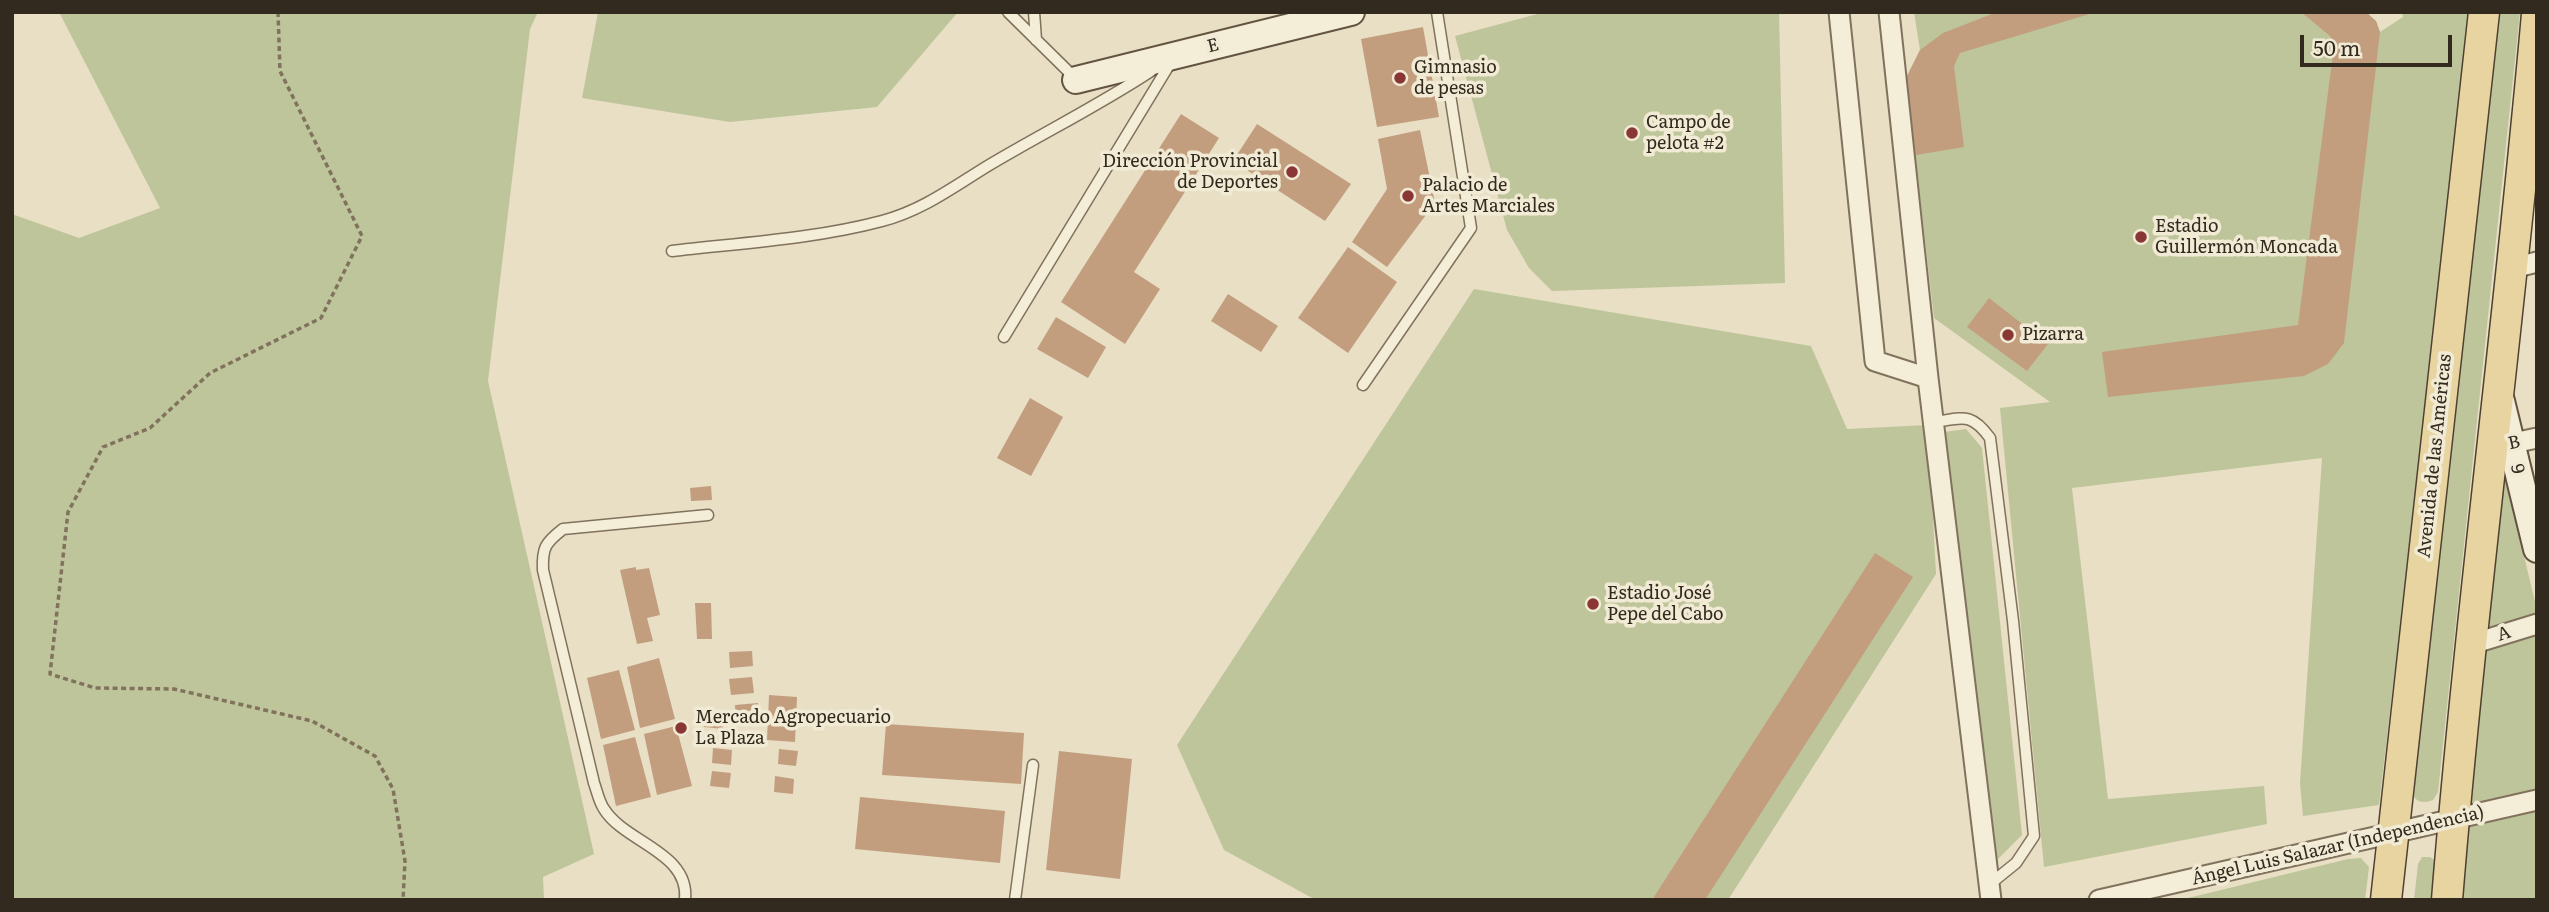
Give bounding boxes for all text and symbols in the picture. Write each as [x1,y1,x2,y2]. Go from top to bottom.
scale bar [2304,21,2456,65]
text: 50 m [2313,31,2360,62]
street label: E [1205,34,1221,58]
place label: Gimnasio de pesas [1414,57,1497,100]
marker: Gimnasio de pesas [1392,70,1408,86]
place label: Campo de pelota #2 [1646,112,1731,154]
marker: Campo de pelota #2 [1624,125,1640,141]
place label: Dirección Provincial de Deportes [1102,151,1278,194]
marker: Dirección Provincial de Deportes [1284,164,1300,180]
place label: Palacio de Artes Marciales [1422,175,1555,218]
marker: Palacio de Artes Marciales [1400,188,1416,204]
place label: Estadio Guillermón Moncada [2155,216,2338,258]
marker: Estadio Guillermón Moncada [2133,229,2149,245]
place label: Pizarra [2022,324,2084,346]
marker: Pizarra [2000,327,2016,343]
street label: Avenida de las Américas [2414,353,2456,559]
street label: B [2506,431,2522,455]
street label: 9 [2505,462,2529,476]
place label: Estadio José Pepe del Cabo [1607,583,1724,626]
marker: Estadio José Pepe del Cabo [1585,596,1601,612]
street label: A [2494,622,2514,646]
place label: Mercado Agropecuario La Plaza [695,707,891,750]
marker: Mercado Agropecuario La Plaza [673,720,689,736]
street label: Ángel Luis Salazar (Independencia) [2190,802,2486,890]

